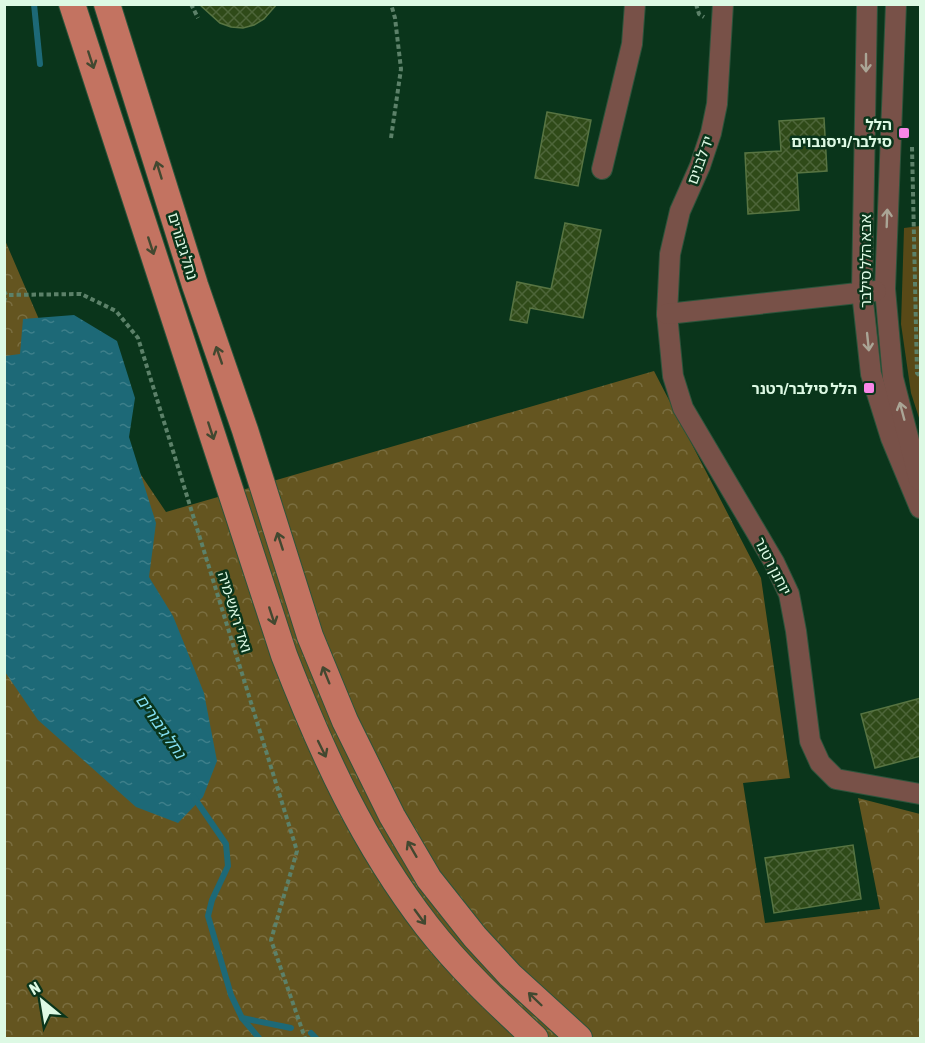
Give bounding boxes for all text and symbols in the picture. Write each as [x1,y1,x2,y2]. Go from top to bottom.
one-way arrow [86,50,97,69]
one-way arrow [861,52,872,72]
place label: הלל סילבר/ניסנבוים [791,116,892,150]
marker: הלל סילבר/ניסנבוים [897,126,911,140]
street label: יד לבנים [683,134,717,186]
one-way arrow [153,161,164,180]
one-way arrow [882,208,893,228]
street label: נחל גיבורים [165,210,201,282]
street label: אבא הלל סילבר [857,214,874,308]
one-way arrow [146,236,157,255]
one-way arrow [863,331,874,351]
one-way arrow [213,346,224,365]
place label: הלל סילבר/רטנר [752,380,857,397]
marker: הלל סילבר/רטנר [862,381,876,395]
one-way arrow [896,402,907,421]
one-way arrow [206,421,217,440]
one-way arrow [274,532,285,551]
street label: יוחנן רטנר [751,534,795,598]
street label: ואדי ראש-מיה [215,569,255,655]
one-way arrow [267,606,278,625]
one-way arrow [320,666,331,684]
water label: נחל גיבורים [132,691,190,762]
one-way arrow [317,739,329,757]
one-way arrow [405,841,417,858]
one-way arrow [414,908,426,924]
north arrow [12,971,72,1031]
text: N [26,978,43,998]
one-way arrow [528,992,543,1006]

